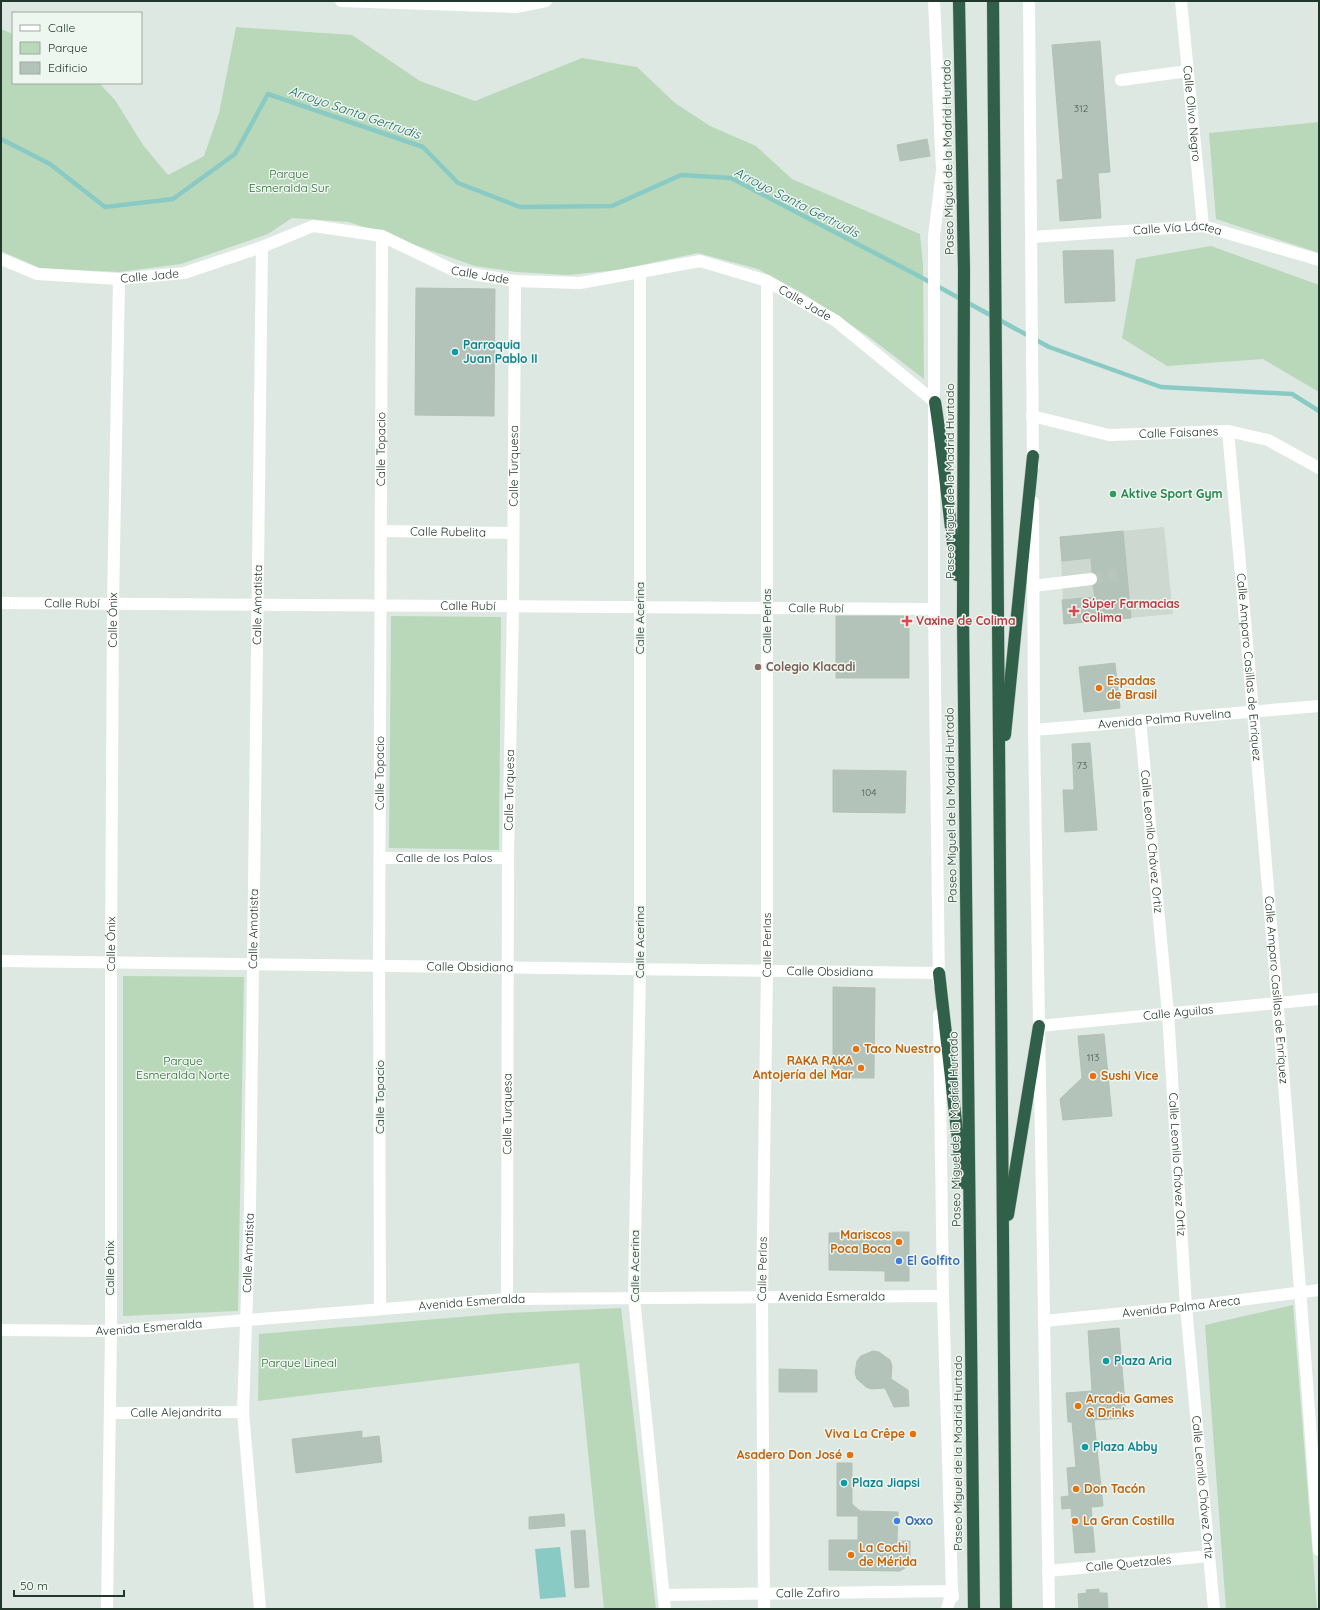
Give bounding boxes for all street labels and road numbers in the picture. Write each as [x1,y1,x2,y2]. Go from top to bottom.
street label: Paseo Miguel de la Madrid Hurtado [938,59,957,255]
street label: Calle Olivo Negro [1180,65,1205,162]
street label: Calle Vía Láctea [1132,218,1224,238]
street label: Calle Jade [450,262,511,287]
street label: Calle Jade [120,265,180,286]
street label: Calle Jade [776,281,834,324]
street label: Paseo Miguel de la Madrid Hurtado [942,383,957,579]
street label: Calle Topacio [373,412,388,486]
street label: Calle Faisanes [1139,423,1219,441]
street label: Calle Turquesa [506,425,521,507]
street label: Calle Rubelita [410,523,486,540]
street label: Calle Amatista [249,565,265,645]
street label: Calle Amparo Casillas de Enríquez [1234,572,1265,762]
street label: Calle Acerina [632,582,647,654]
street label: Calle Perlas [759,588,774,653]
street label: Calle Ónix [105,592,120,648]
street label: Calle Rubí [44,595,100,611]
street label: Calle Rubí [440,598,496,613]
street label: Calle Rubí [788,600,844,615]
street label: Avenida Palma Ruvelina [1097,705,1232,732]
street label: Paseo Miguel de la Madrid Hurtado [941,707,960,903]
street label: Calle Topacio [372,736,387,810]
street label: Calle Turquesa [501,749,517,831]
street label: Calle Leonilo Chávez Ortiz [1138,769,1166,914]
street label: Calle de los Palos [396,850,493,865]
street label: Calle Amatista [245,889,261,969]
street label: Calle Amparo Casillas de Enríquez [1262,895,1292,1085]
street label: Calle Acerina [632,906,647,978]
street label: Calle Perlas [759,912,774,978]
street label: Calle Ónix [103,916,118,972]
street label: Calle Obsidiana [427,958,513,975]
street label: Calle Obsidiana [787,963,873,979]
street label: Calle Aguilas [1142,1001,1215,1023]
street label: Paseo Miguel de la Madrid Hurtado [945,1031,964,1227]
street label: Calle Topacio [372,1060,387,1134]
street label: Calle Turquesa [499,1073,515,1155]
street label: Calle Leonilo Chávez Ortiz [1166,1092,1190,1237]
street label: Calle Amatista [239,1212,257,1293]
street label: Calle Acerina [627,1230,642,1302]
street label: Calle Perlas [754,1236,770,1301]
street label: Calle Ónix [102,1240,117,1296]
street label: Avenida Esmeralda [778,1288,885,1304]
street label: Avenida Esmeralda [418,1291,525,1313]
street label: Avenida Palma Areca [1121,1292,1241,1320]
street label: Avenida Esmeralda [95,1316,203,1338]
street label: Paseo Miguel de la Madrid Hurtado [950,1355,965,1551]
street label: Calle Alejandrita [130,1404,222,1420]
street label: Calle Leonilo Chávez Ortiz [1189,1415,1217,1560]
street label: Calle Quetzales [1085,1552,1172,1574]
street label: Calle Zafiro [776,1585,840,1600]

